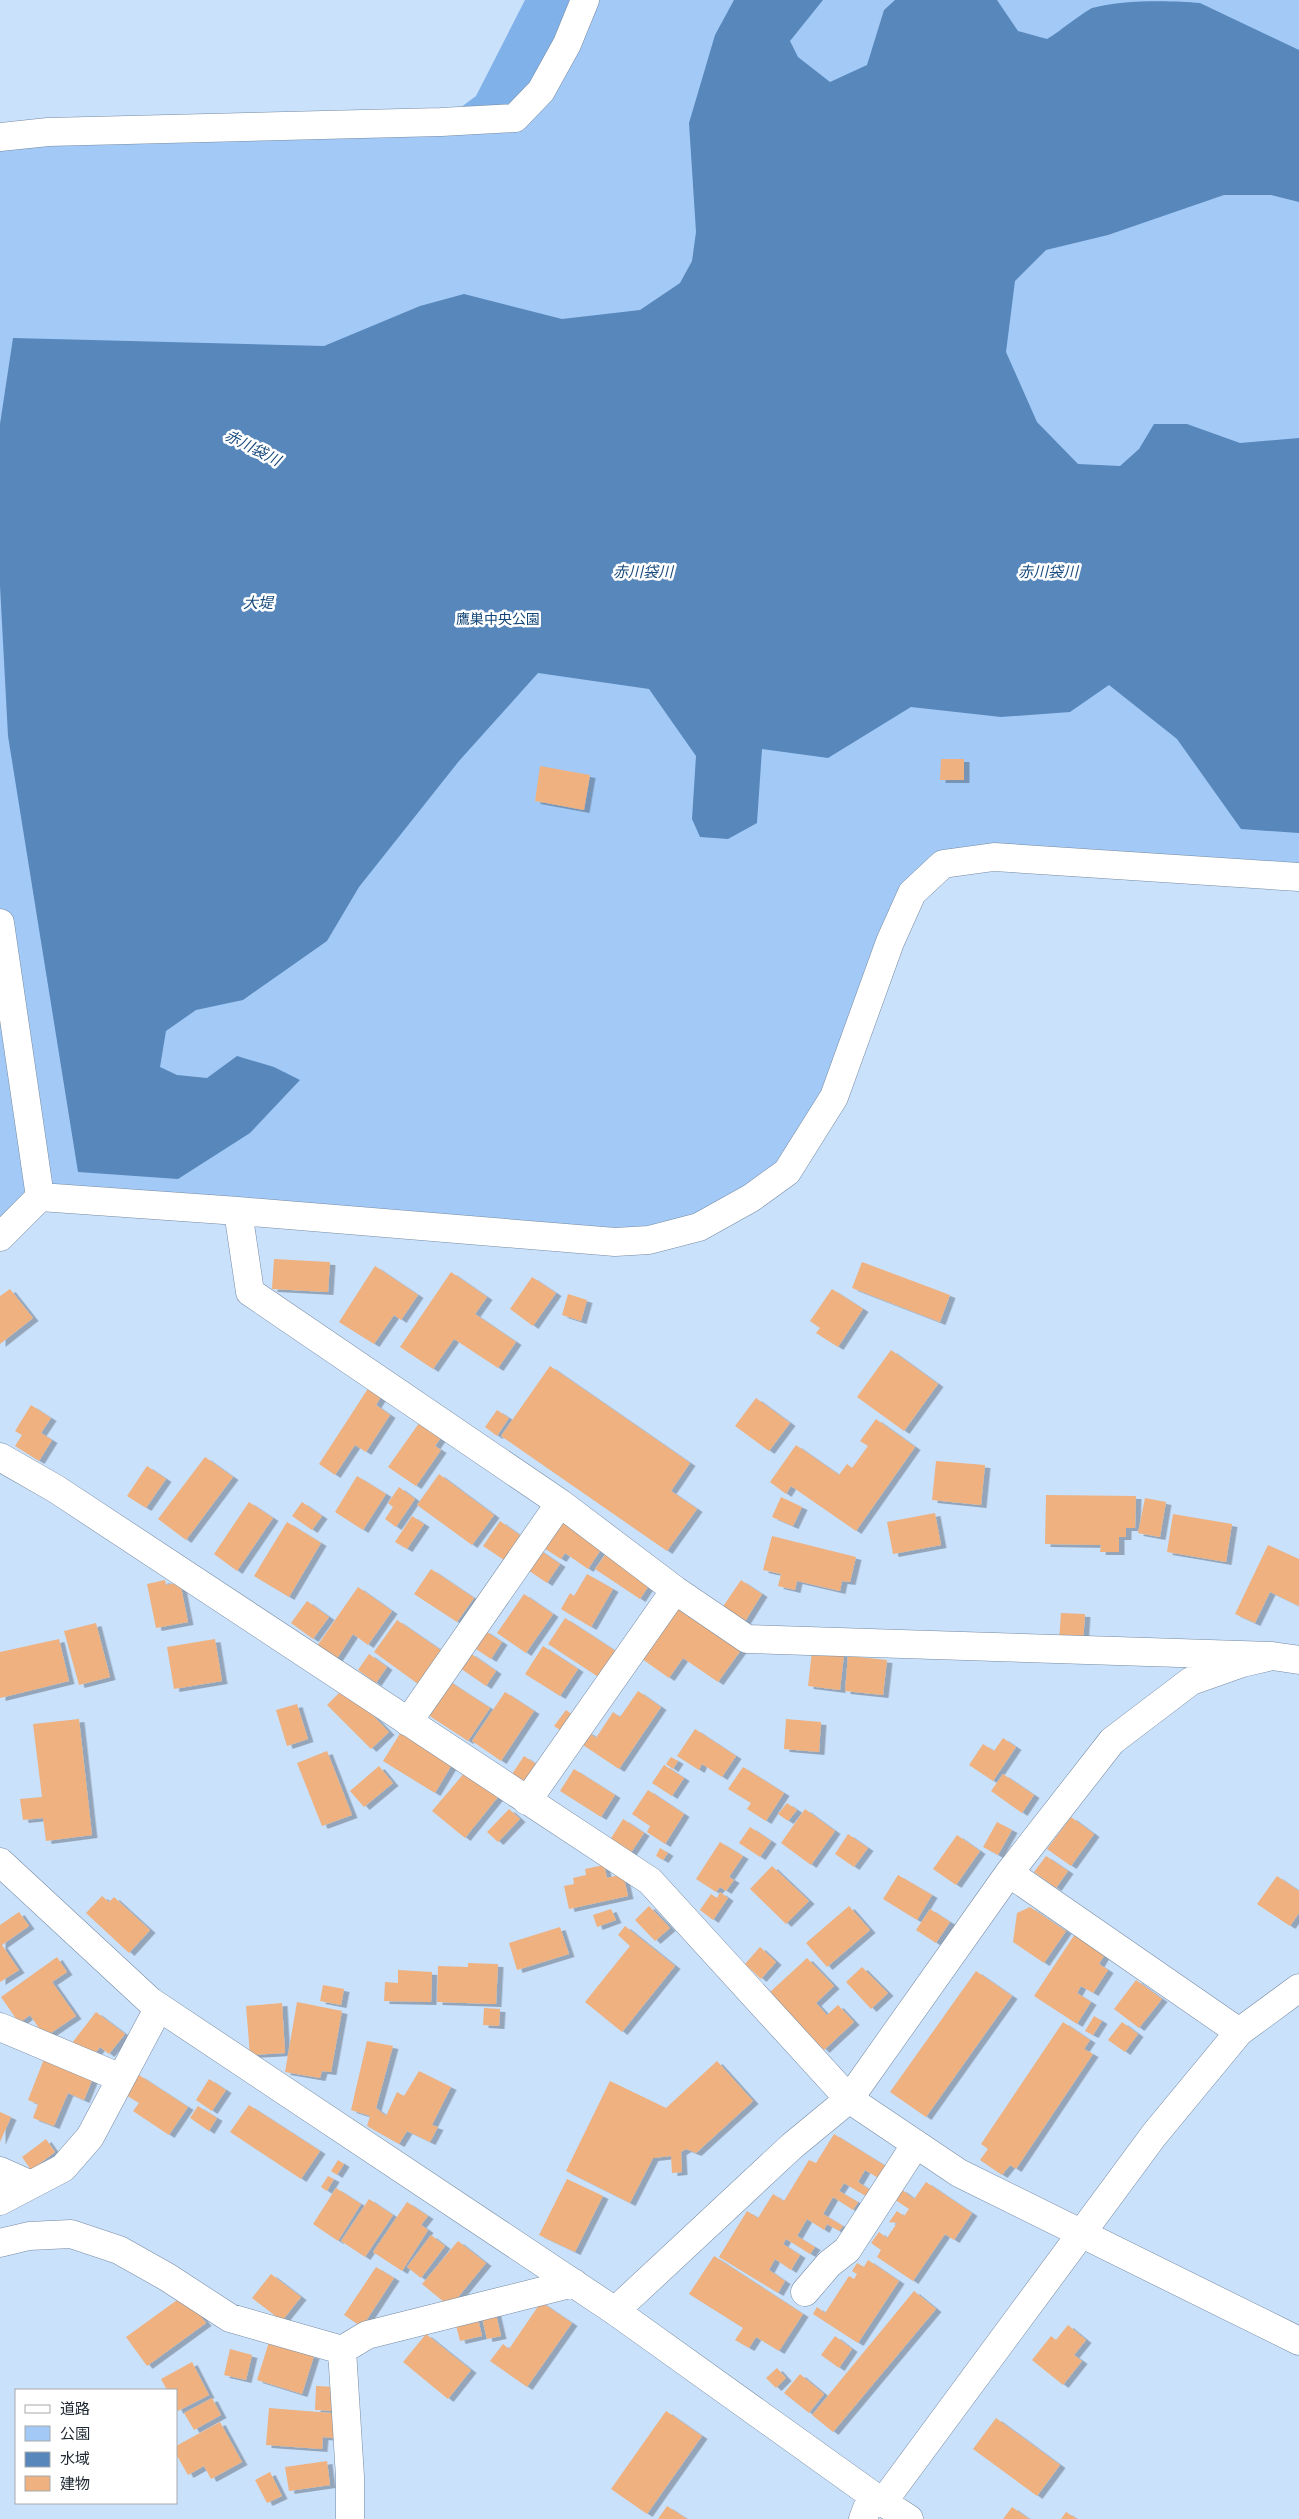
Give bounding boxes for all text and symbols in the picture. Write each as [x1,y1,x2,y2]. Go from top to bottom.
water label: 赤川袋川 [222,425,286,470]
water label: 赤川袋川 [613,562,675,580]
water label: 赤川袋川 [1018,562,1080,580]
water label: 大堤 [243,593,275,611]
park label: 鷹巣中央公園 [456,610,540,627]
legend [15,2389,178,2504]
text: 道路 [60,2399,90,2417]
text: 公園 [60,2424,90,2442]
text: 水域 [60,2449,90,2467]
text: 建物 [60,2474,90,2492]

